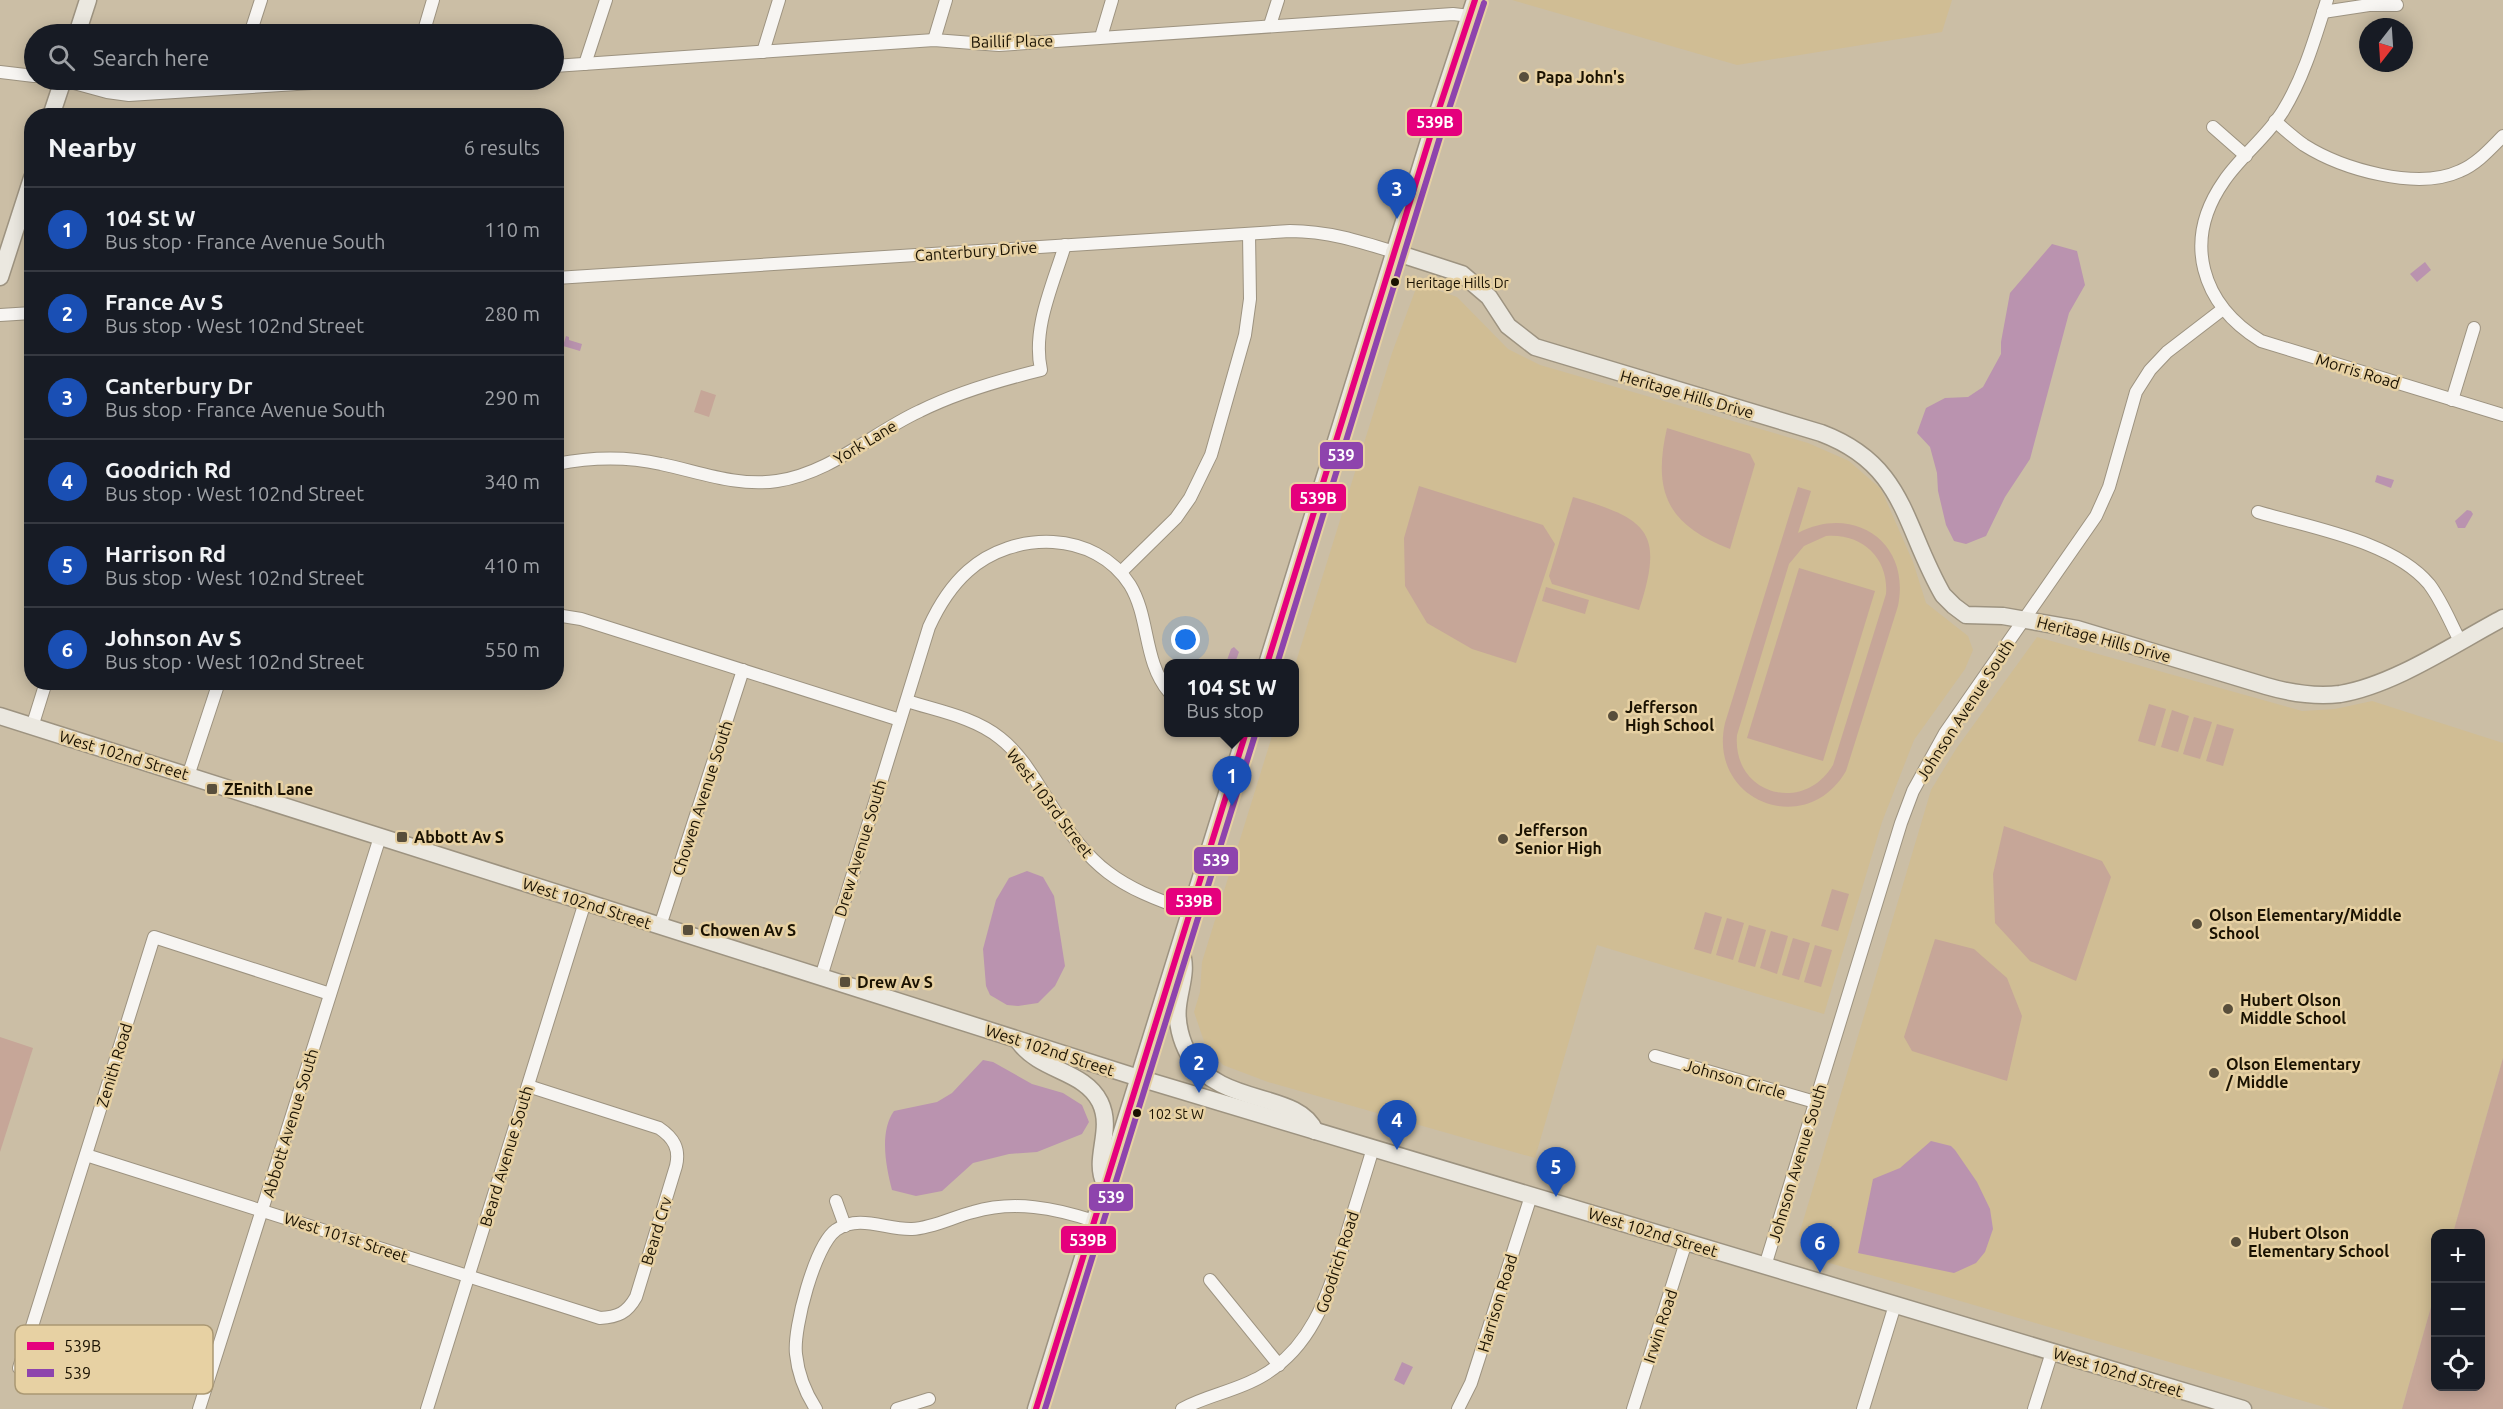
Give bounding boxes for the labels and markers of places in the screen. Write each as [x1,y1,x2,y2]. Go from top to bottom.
place label: Papa John's [1536,68,1624,86]
marker: Papa John's [1517,70,1531,84]
pin: 3 [1378,170,1416,219]
place label: Heritage Hills Dr [1406,275,1510,291]
marker: Heritage Hills Dr [1389,276,1401,288]
place label: Jefferson High School [1625,698,1714,734]
marker: Jefferson High School [1606,709,1620,723]
pin: 1 [1212,756,1252,806]
place label: ZEnith Lane [224,780,313,798]
marker: ZEnith Lane [205,782,219,796]
place label: Jefferson Senior High [1515,821,1602,857]
place label: Abbott Av S [414,828,504,846]
marker: Abbott Av S [395,830,409,844]
marker: Jefferson Senior High [1496,832,1510,846]
place label: Olson Elementary/Middle School [2209,906,2402,942]
marker: Olson Elementary/Middle School [2190,917,2204,931]
place label: Chowen Av S [700,921,796,939]
marker: Chowen Av S [681,923,695,937]
place label: Drew Av S [857,973,933,991]
marker: Drew Av S [838,975,852,989]
place label: Hubert Olson Middle School [2240,991,2346,1027]
marker: Hubert Olson Middle School [2221,1002,2235,1016]
pin: 2 [1180,1044,1218,1093]
place label: Olson Elementary / Middle [2225,1055,2361,1091]
marker: Olson Elementary / Middle [2207,1066,2221,1080]
pin: 4 [1378,1100,1416,1150]
place label: 102 St W [1148,1106,1204,1122]
marker: 102 St W [1131,1107,1143,1119]
pin: 5 [1536,1148,1576,1197]
pin: 6 [1800,1224,1840,1273]
place label: Hubert Olson Elementary School [2248,1224,2389,1260]
marker: Hubert Olson Elementary School [2229,1235,2243,1249]

